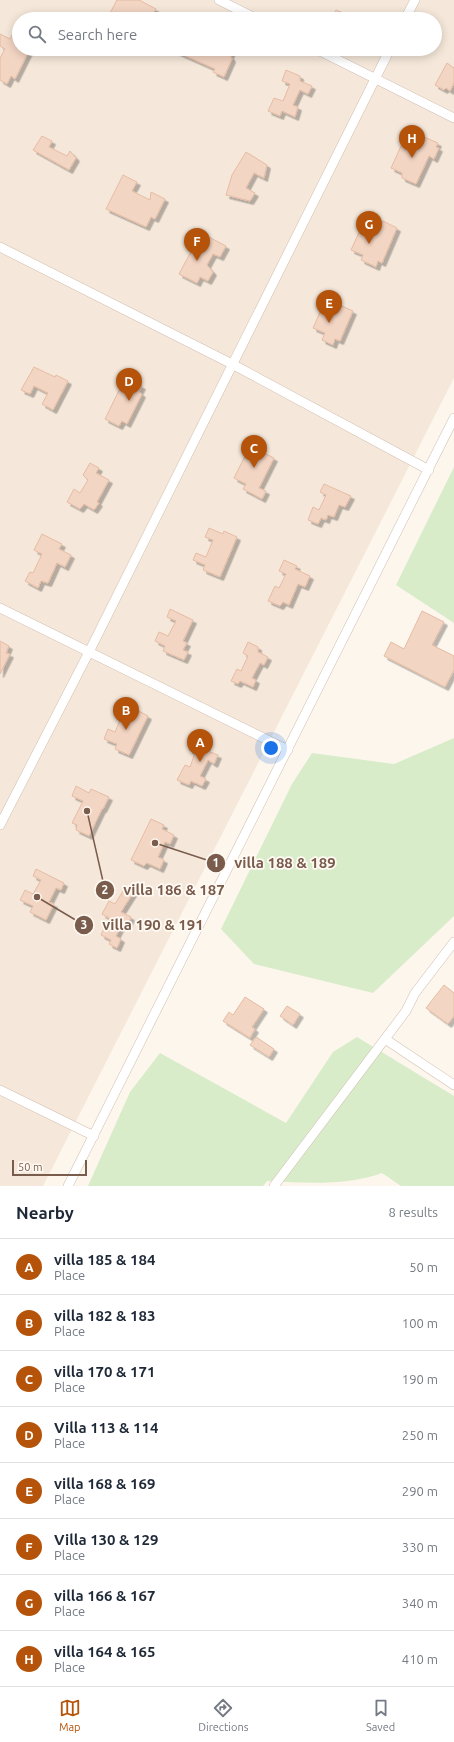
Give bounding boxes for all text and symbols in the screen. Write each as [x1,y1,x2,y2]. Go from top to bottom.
search box [12,12,442,56]
icon: search [26,23,48,45]
text: Search here [58,26,137,43]
pin: H [399,125,425,158]
pin: G [356,211,382,244]
pin: F [184,228,210,261]
pin: E [316,290,342,323]
pin: D [116,368,142,401]
pin: C [241,435,267,468]
pin: B [113,697,139,730]
pin: A [187,729,213,762]
your location [261,738,281,758]
callout: villa 188 & 189 [206,849,343,876]
text: villa 188 & 189 [234,854,336,871]
text: 1 [213,856,219,869]
callout: villa 186 & 187 [95,876,232,903]
text: villa 186 & 187 [123,881,225,898]
text: 2 [102,883,109,896]
callout: villa 190 & 191 [74,912,211,939]
text: villa 190 & 191 [102,916,204,933]
text: 3 [81,918,87,931]
scale bar [12,1158,87,1177]
text: 50 m [18,1161,42,1173]
text: Nearby [16,1203,74,1222]
text: 8 results [388,1205,438,1219]
text: villa 185 & 184 [54,1251,155,1268]
text: A [24,1260,34,1274]
text: 50 m [409,1260,438,1274]
text: Place [54,1268,85,1282]
text: villa 182 & 183 [54,1307,155,1324]
text: B [25,1316,33,1330]
text: 100 m [402,1316,438,1330]
text: Place [54,1324,85,1338]
text: villa 170 & 171 [54,1363,155,1380]
text: C [25,1372,33,1386]
text: 190 m [402,1372,438,1386]
text: Place [54,1380,85,1394]
text: Villa 113 & 114 [54,1419,158,1436]
text: D [24,1428,34,1442]
text: 250 m [402,1428,438,1442]
text: Place [54,1436,85,1450]
text: villa 168 & 169 [54,1475,155,1492]
text: E [25,1484,33,1498]
text: 290 m [402,1484,438,1498]
text: Place [54,1492,85,1506]
text: Villa 130 & 129 [54,1531,158,1548]
text: F [25,1540,33,1554]
text: 330 m [402,1540,438,1554]
text: Place [54,1548,85,1562]
text: villa 166 & 167 [54,1587,155,1604]
text: G [25,1596,34,1610]
text: 340 m [402,1596,438,1610]
text: Place [54,1604,85,1618]
text: villa 164 & 165 [54,1643,155,1660]
text: H [24,1652,34,1666]
text: 410 m [402,1652,438,1666]
text: Place [54,1660,85,1674]
tab: Map [59,1697,81,1733]
tab: Directions [198,1697,248,1733]
tab: Saved [366,1697,395,1733]

